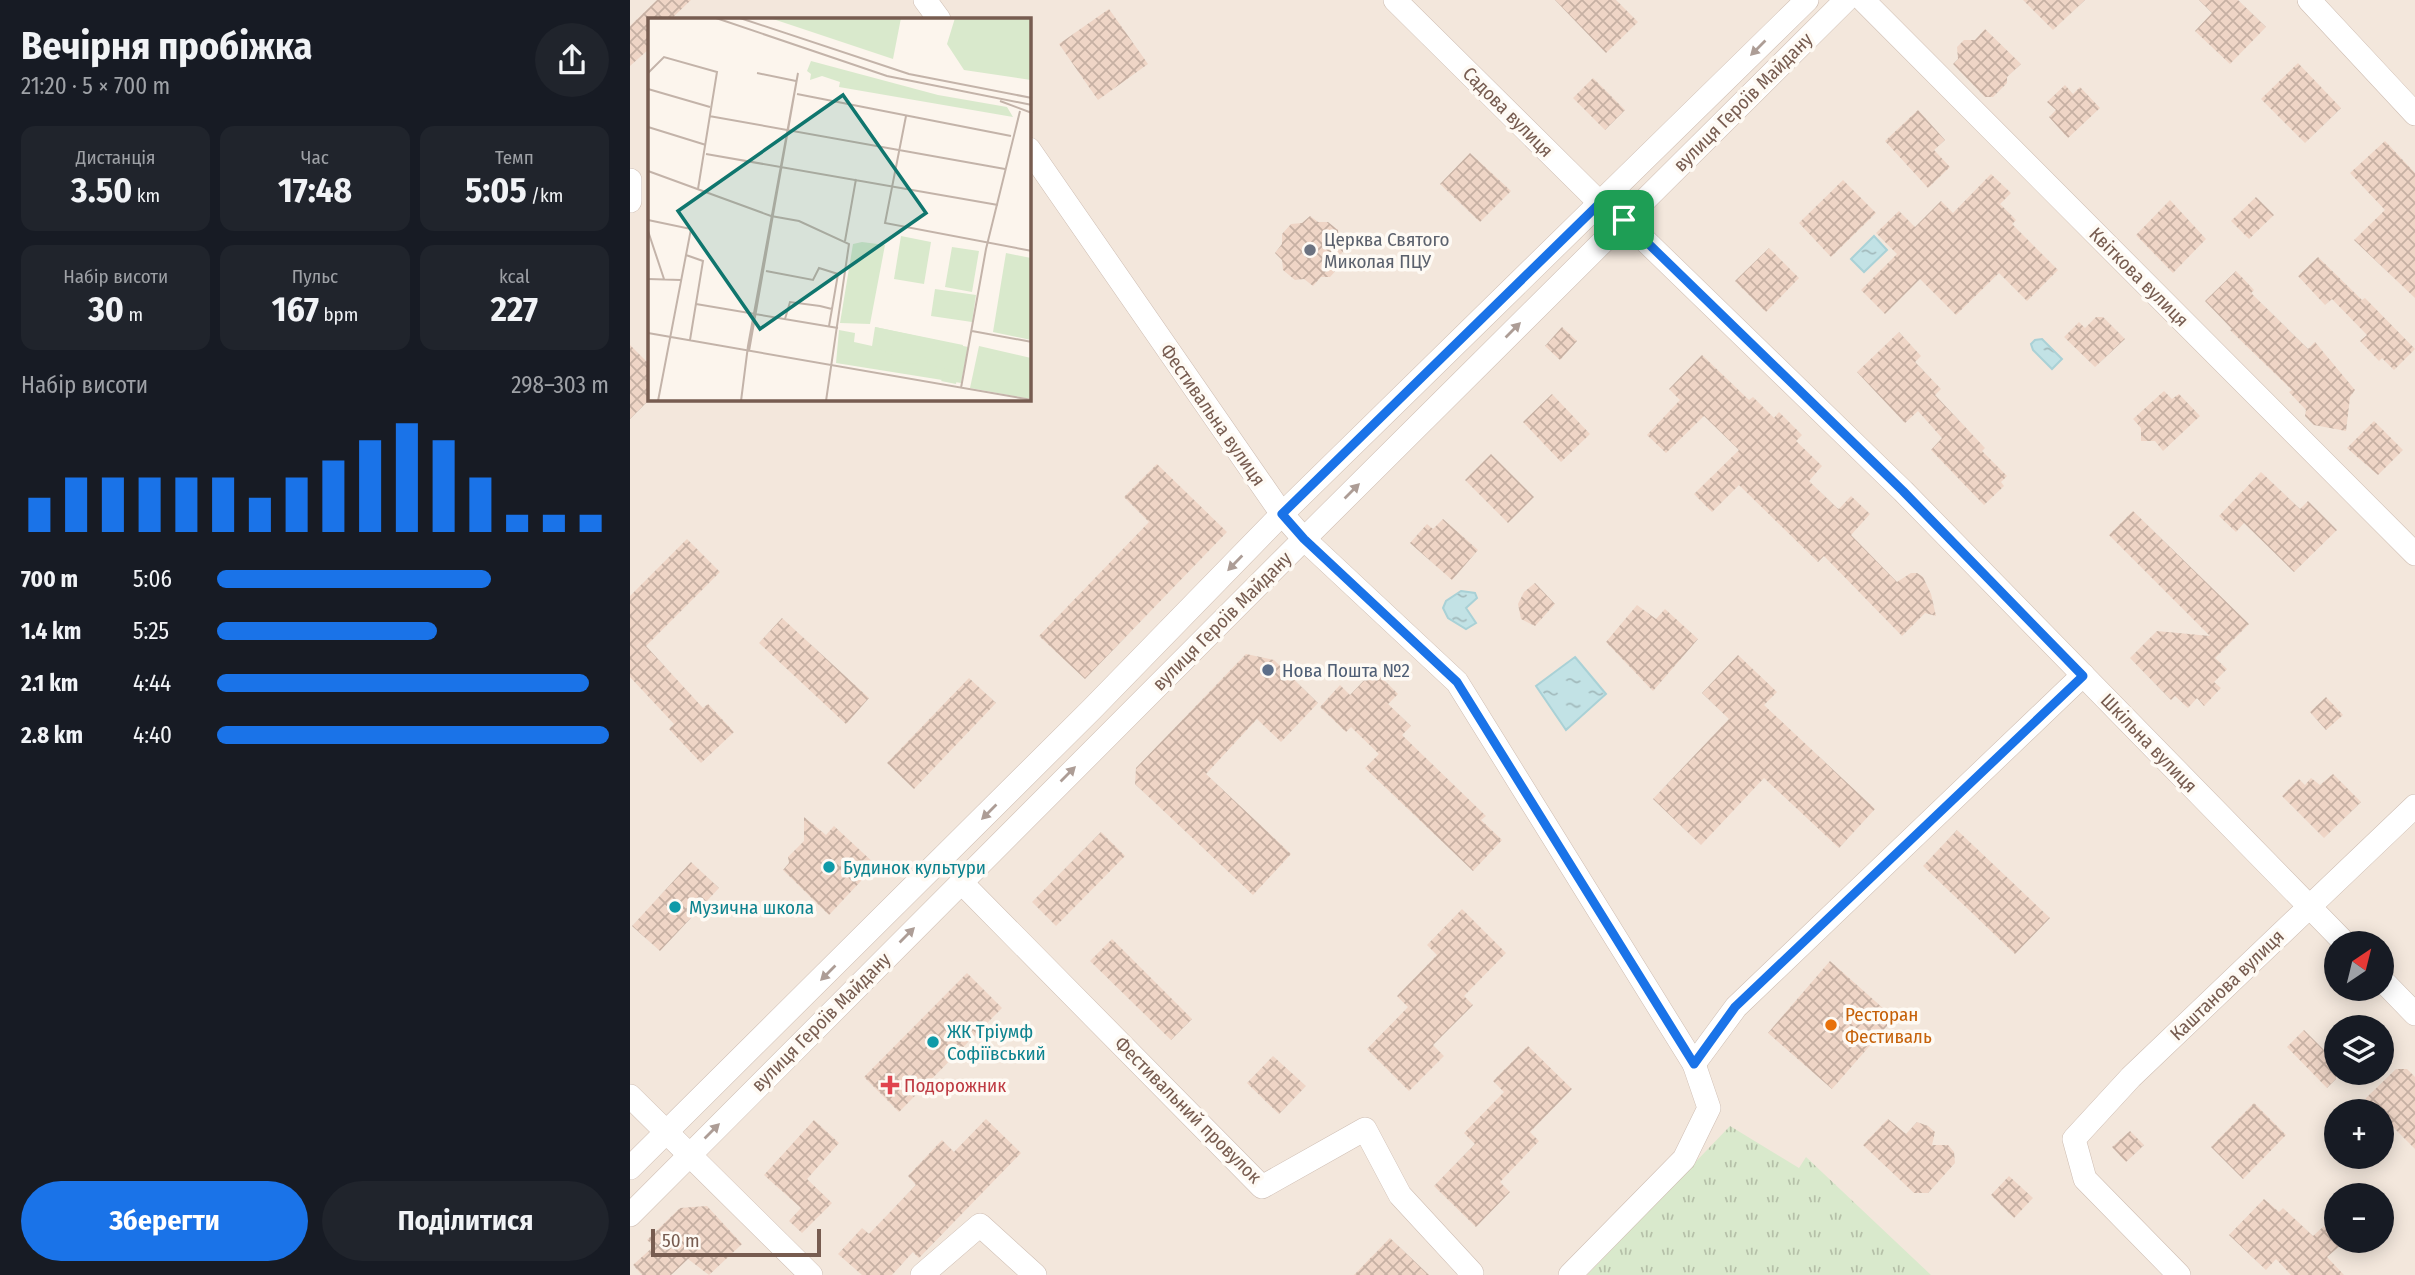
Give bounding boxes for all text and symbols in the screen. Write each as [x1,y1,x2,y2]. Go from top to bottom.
inset map [648,18,1031,401]
text: Вечірня пробіжка [21,23,312,69]
button: share [535,23,609,97]
street label: вулиця Героїв Майдану [1669,27,1818,176]
one-way arrow [1750,39,1767,56]
street label: Садова вулиця [1458,62,1558,162]
text: 21:20 · 5 × 700 m [21,72,170,100]
text: Дистанція [76,146,155,169]
text: Час [301,146,329,169]
text: Темп [495,146,534,169]
text: 3.50 [71,169,132,211]
text: 17:48 [278,169,352,211]
text: 5:05 [465,169,527,211]
text: km [132,184,160,207]
text: /km [527,184,563,207]
pin [1594,190,1654,250]
icon: arrive [1605,201,1643,239]
street label: Квіткова вулиця [2085,223,2193,331]
place label: Церква Святого Миколая ПЦУ [1324,228,1449,273]
marker: Церква Святого Миколая ПЦУ [1302,242,1318,258]
text: Набір висоти [63,265,168,288]
text: Пульс [292,265,338,288]
text: kcal [499,265,530,288]
text: 30 [88,288,124,330]
text: 167 [272,288,319,330]
text: 227 [491,288,538,330]
text: m [124,303,143,326]
text: bpm [319,303,358,326]
one-way arrow [1505,322,1521,339]
street label: Фестивальна вулиця [1156,340,1270,490]
text: Набір висоти [21,371,148,399]
text: 298–303 m [511,371,609,399]
one-way arrow [1344,482,1361,499]
street label: вулиця Героїв Майдану [1148,546,1297,695]
one-way arrow [1227,554,1243,571]
text: 700 m [21,565,78,593]
text: 5:06 [133,565,172,593]
text: 1.4 km [21,617,81,645]
text: 5:25 [133,617,169,645]
place label: Нова Пошта №2 [1282,659,1410,682]
marker: Нова Пошта №2 [1260,662,1276,678]
text: 2.1 km [21,669,78,697]
text: 4:44 [133,669,171,697]
street label: Шкільна вулиця [2096,689,2202,797]
text: 2.8 km [21,721,83,749]
text: 4:40 [133,721,172,749]
one-way arrow [1060,766,1076,783]
one-way arrow [981,804,998,821]
place label: Будинок культури [843,856,986,879]
marker: Будинок культури [821,859,837,875]
place label: Музична школа [689,896,814,919]
marker: Музична школа [667,899,683,915]
street label: Каштанова вулиця [2165,925,2289,1045]
one-way arrow [899,927,915,944]
north arrow [2324,931,2394,1001]
map controls [2324,931,2394,1253]
street label: вулиця Героїв Майдану [747,947,896,1096]
one-way arrow [820,964,837,980]
place label: Ресторан Фестиваль [1845,1003,1932,1048]
button: layers [2324,1015,2394,1085]
marker: Ресторан Фестиваль [1823,1017,1839,1033]
place label: ЖК Тріумф Софіївський [947,1020,1046,1065]
street label: Фестивальний провулок [1110,1032,1266,1188]
marker: ЖК Тріумф Софіївський [925,1034,941,1050]
place label: Подорожник [904,1074,1006,1097]
marker: Подорожник [882,1077,898,1093]
button: + [2324,1099,2394,1169]
one-way arrow [703,1123,720,1139]
button: Зберегти [21,1181,308,1261]
button: Поділитися [322,1181,609,1261]
button: − [2324,1183,2394,1253]
scale bar [651,1226,821,1258]
text: 50 m [662,1229,700,1252]

